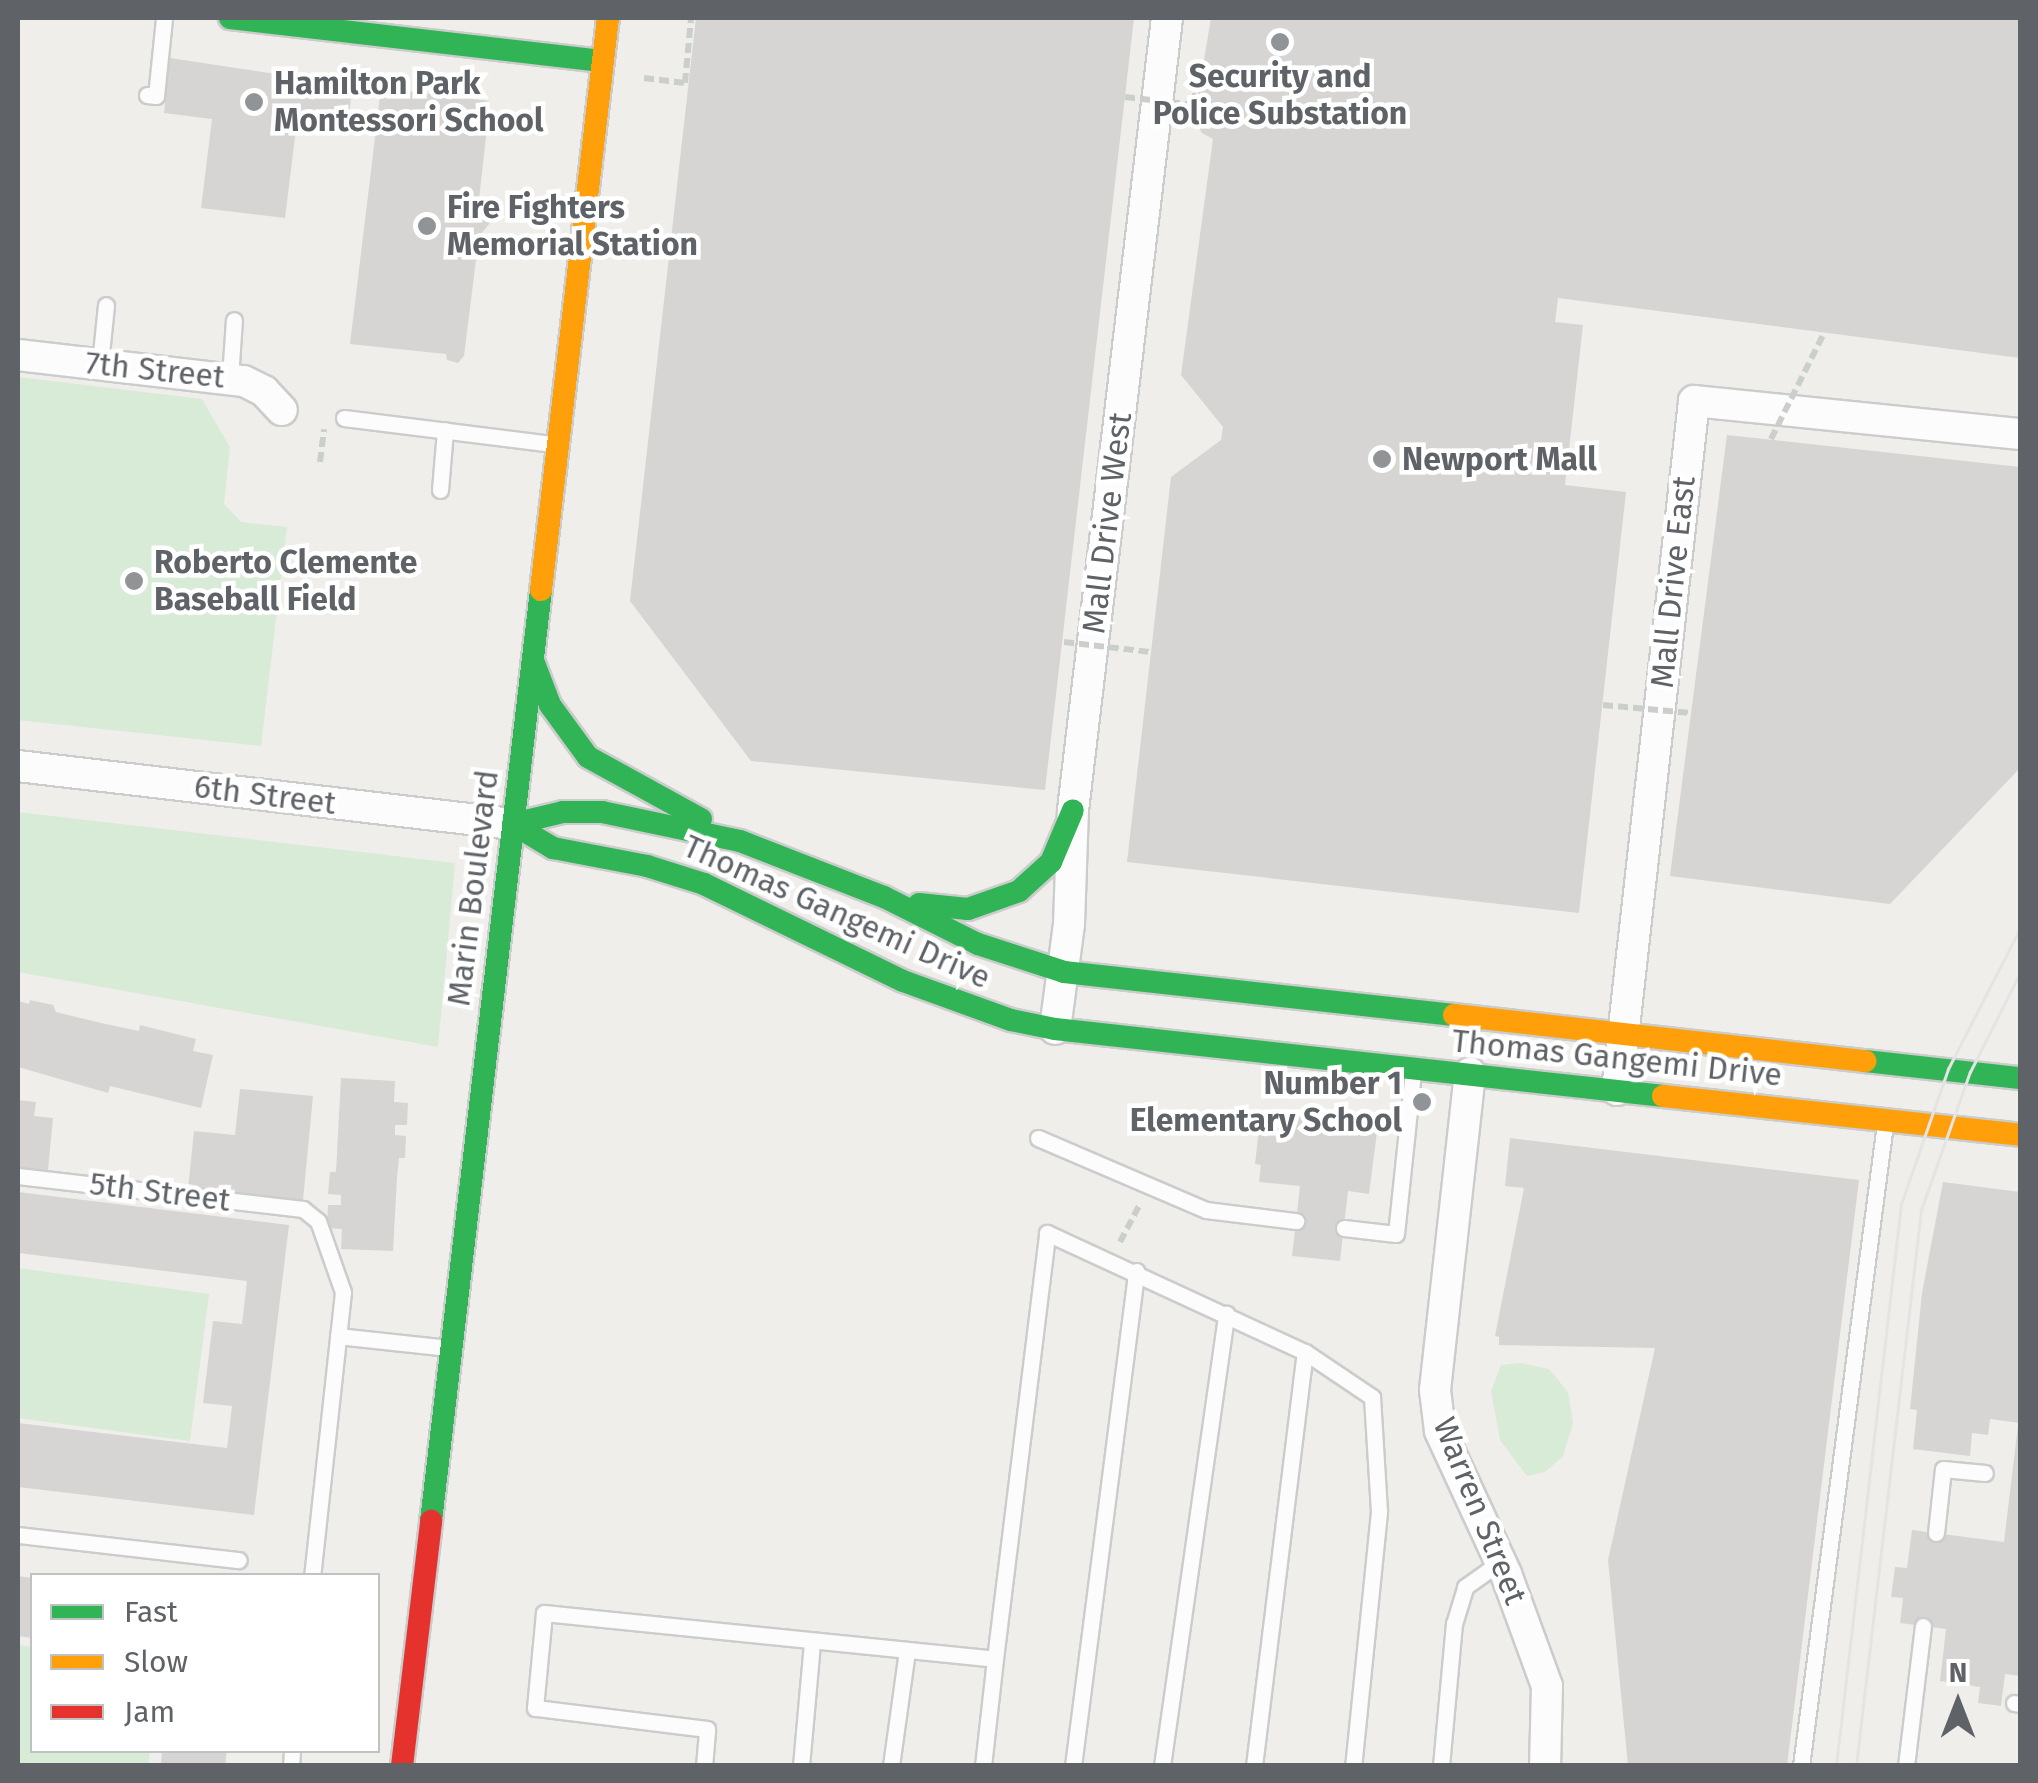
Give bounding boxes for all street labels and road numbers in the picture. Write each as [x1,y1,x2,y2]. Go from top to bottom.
street label: 7th Street [83,344,227,396]
street label: Mall Drive West [1074,410,1140,636]
street label: Mall Drive East [1643,474,1703,690]
street label: 6th Street [192,767,338,823]
street label: Marin Boulevard [439,768,507,1008]
street label: Thomas Gangemi Drive [678,827,996,997]
street label: Thomas Gangemi Drive [1450,1022,1784,1094]
street label: 5th Street [87,1164,233,1220]
street label: Warren Street [1425,1412,1535,1610]

